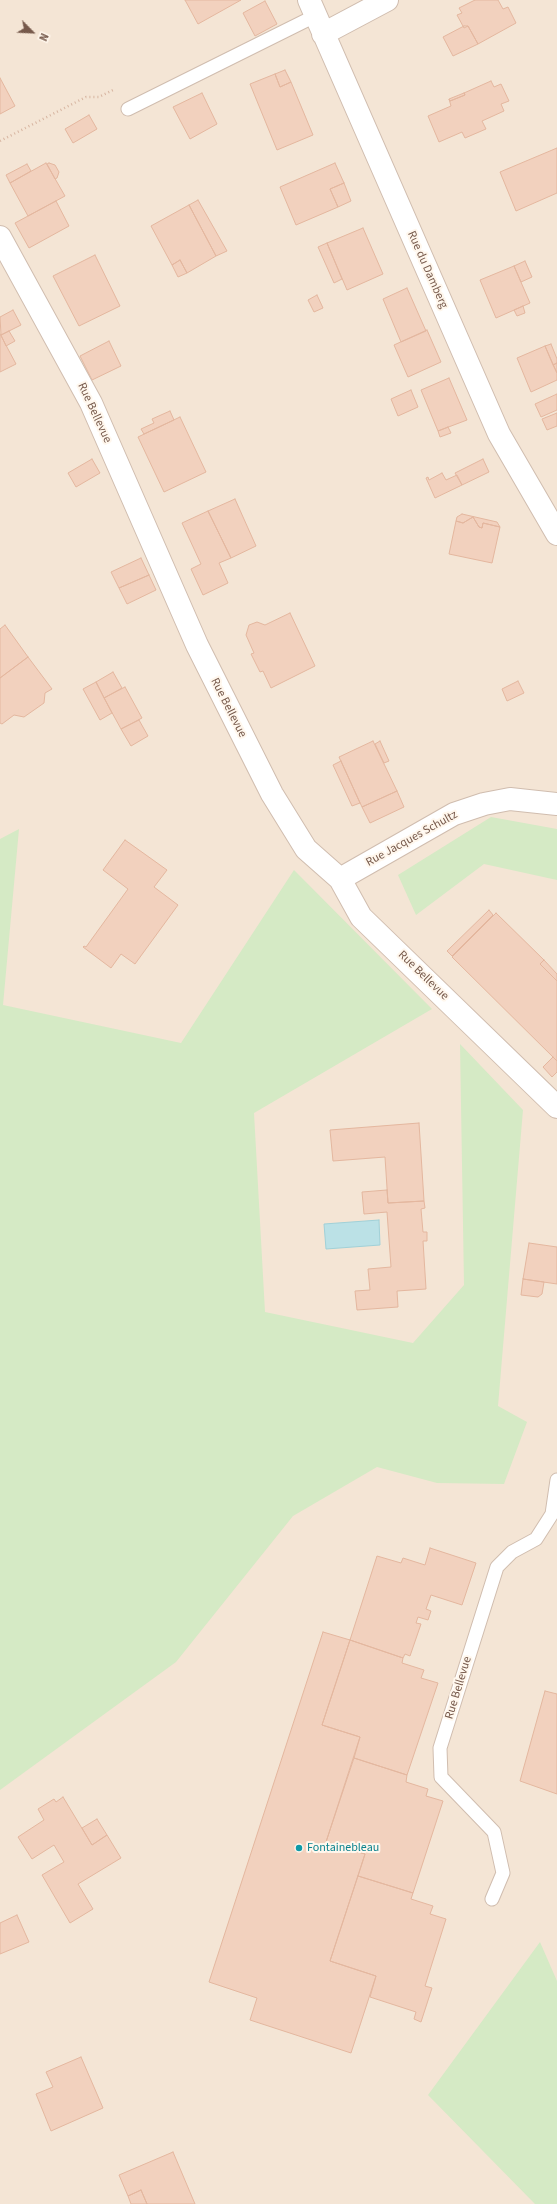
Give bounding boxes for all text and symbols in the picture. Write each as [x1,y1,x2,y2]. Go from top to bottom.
north arrow [12,12,52,52]
text: N [35,31,52,43]
street label: Rue du Damberg [403,229,451,311]
street label: Rue Bellevue [74,381,114,445]
street label: Rue Bellevue [207,676,249,740]
street label: Rue Jacques Schultz [364,808,460,870]
street label: Rue Bellevue [395,948,451,1004]
street label: Rue Bellevue [443,1655,475,1721]
place label: Fontainebleau [307,1841,379,1855]
marker: Fontainebleau [294,1843,304,1853]

